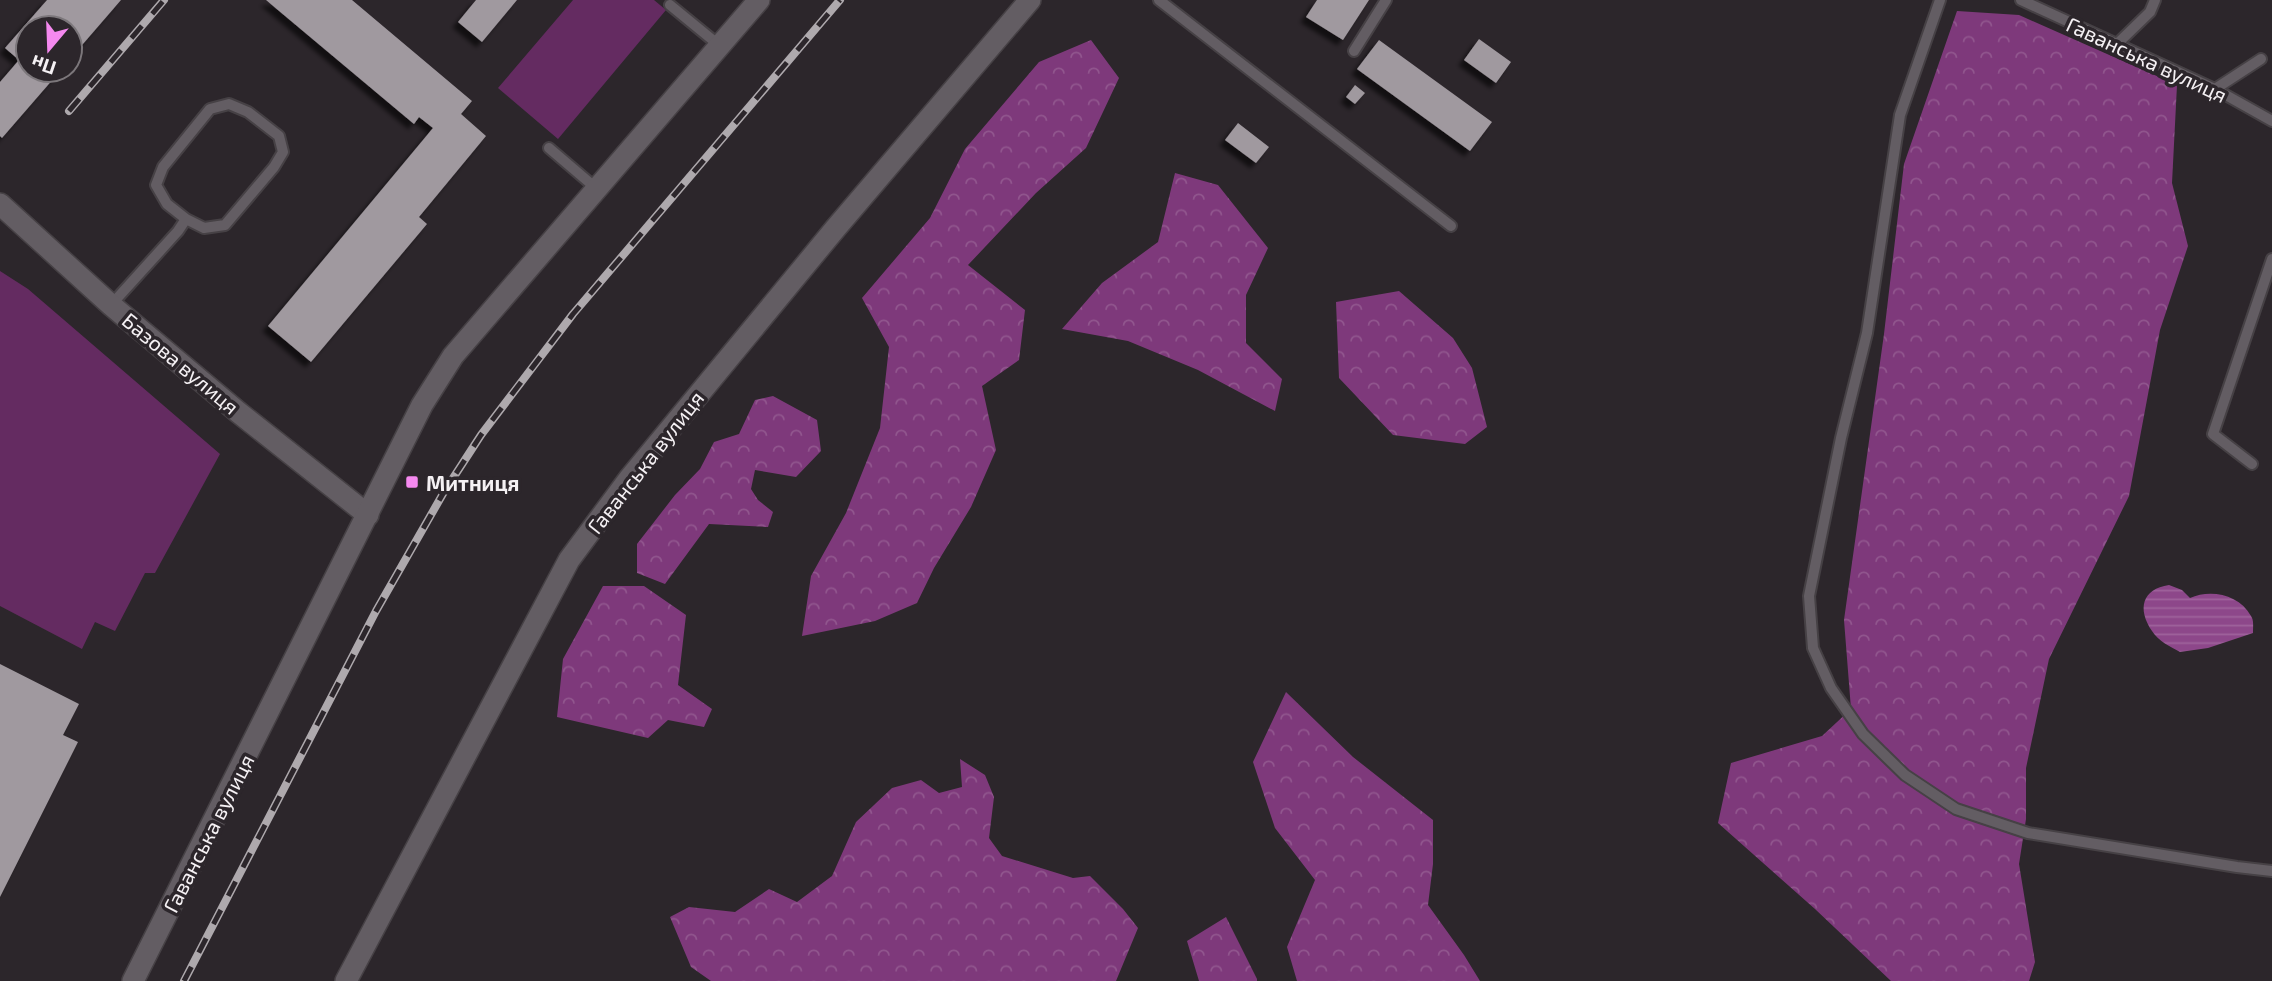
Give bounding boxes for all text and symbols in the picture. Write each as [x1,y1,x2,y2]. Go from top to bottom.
street label: Гаванська вулиця [2062,11,2231,108]
north arrow [14,14,84,84]
text: Пн [28,51,59,80]
street label: Базова вулиця [117,307,244,420]
street label: Гаванська вулиця [582,386,709,539]
place label: Митниця [426,470,519,495]
marker: Митниця [404,474,420,490]
street label: Гаванська вулиця [157,750,260,917]

